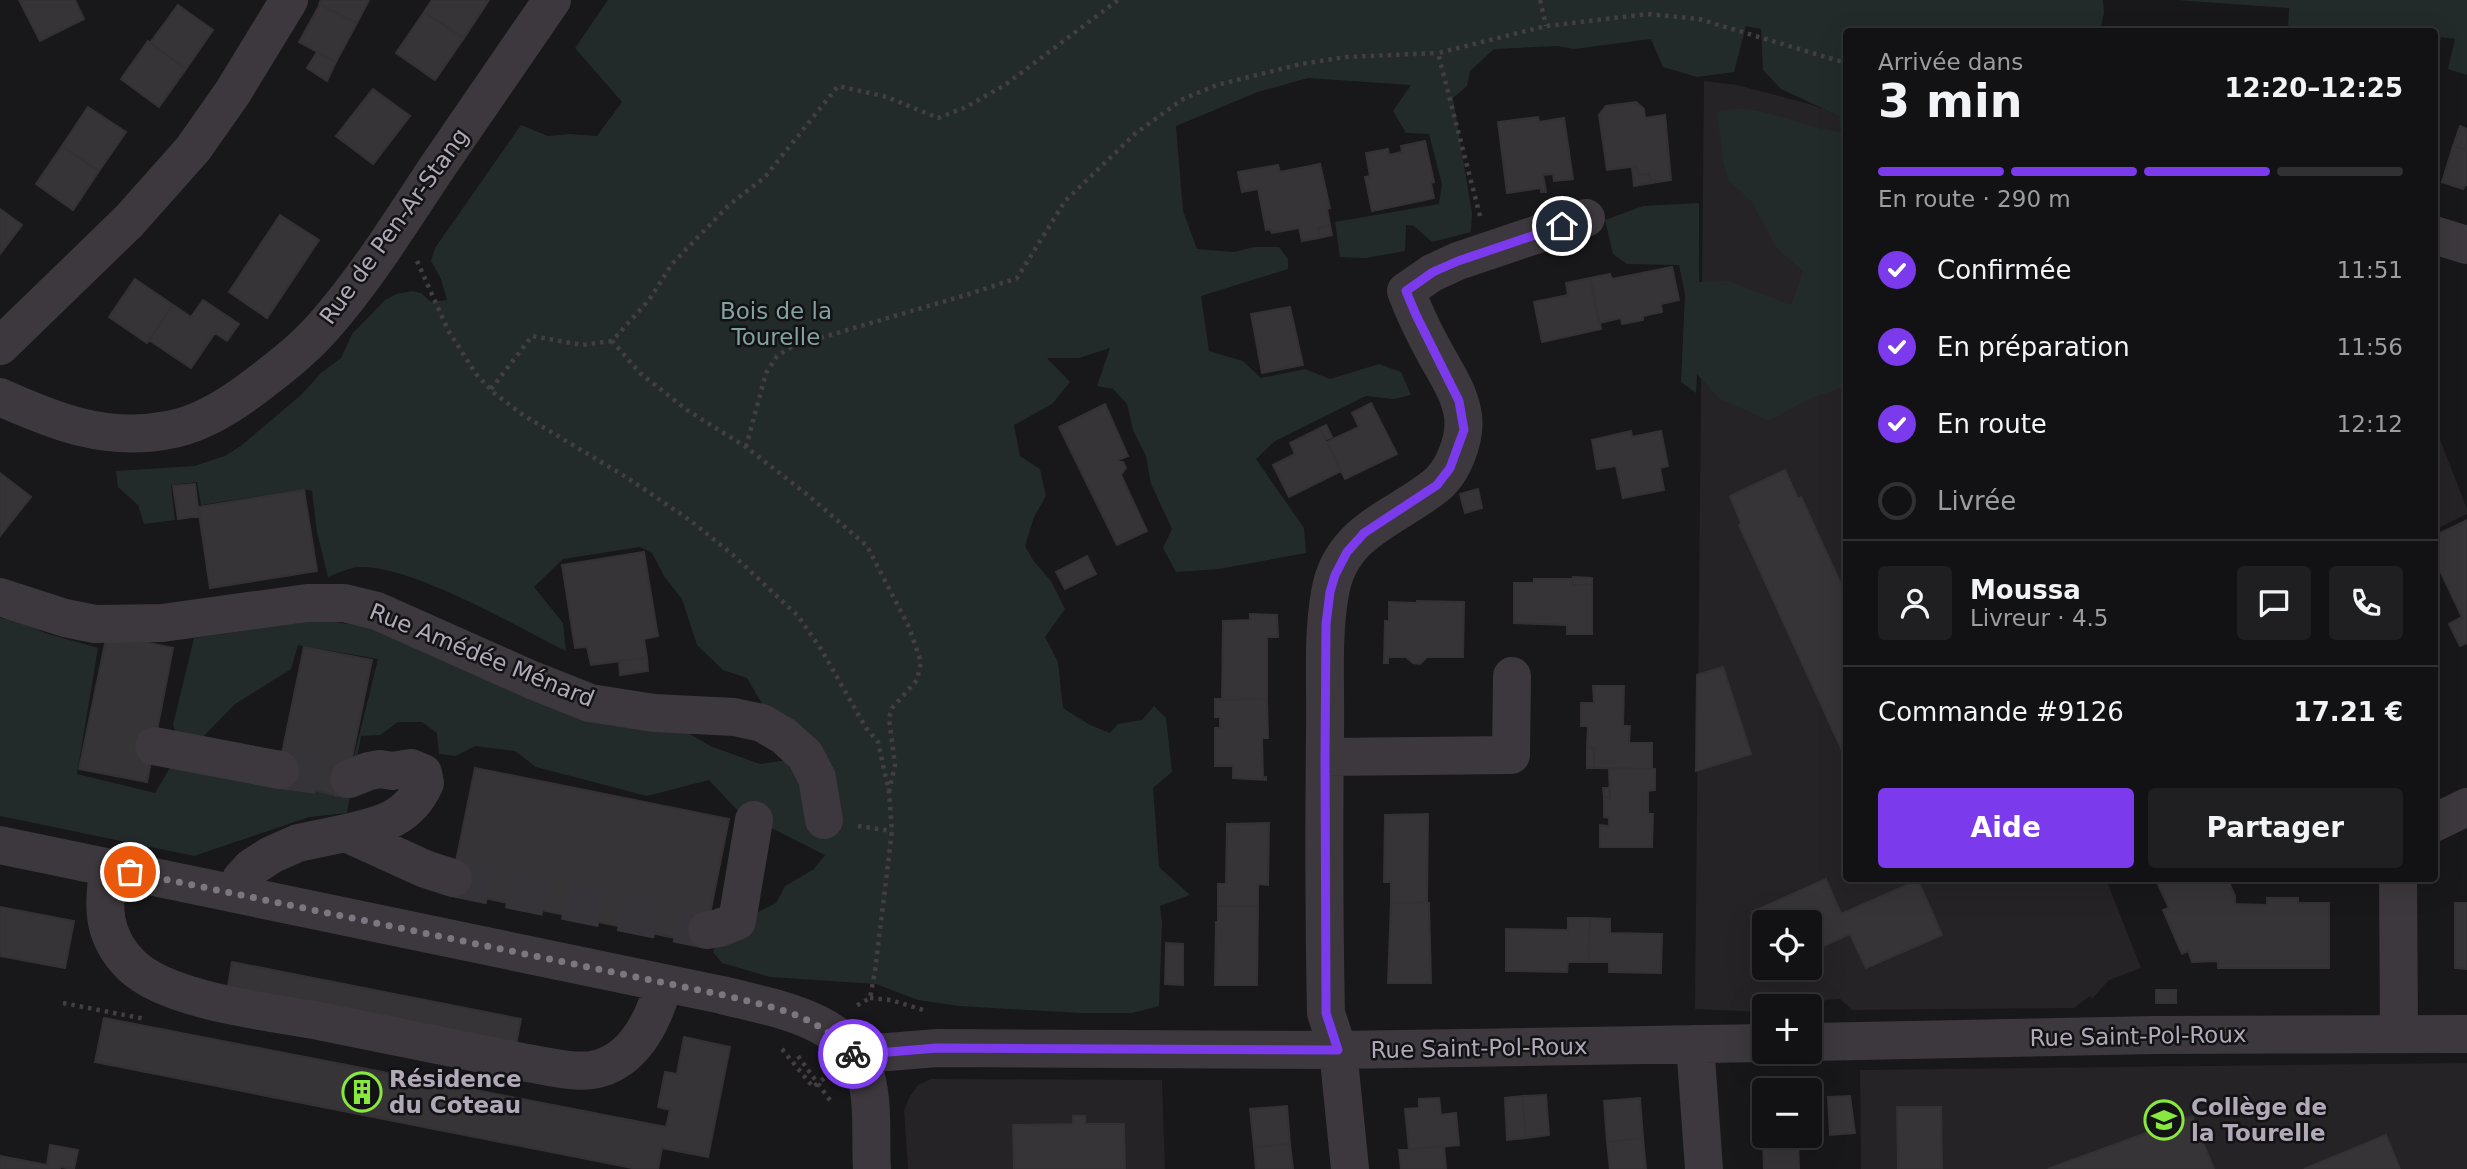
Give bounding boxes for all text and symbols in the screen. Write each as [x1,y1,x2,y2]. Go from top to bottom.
text: Arrivée dans [1878,49,2023,75]
text: 12:20–12:25 [2224,73,2403,103]
text: 3 min [1878,74,2022,128]
street label: Rue de Pen-Ar-Stang [314,123,474,329]
text: En route · 290 m [1878,186,2071,212]
pin [1532,196,1592,256]
icon: home [1543,207,1581,245]
icon: check [1878,251,1916,289]
text: Confirmée [1937,255,2071,285]
text: 11:51 [2337,257,2403,283]
park label: Bois de la Tourelle [720,298,832,350]
icon: check [1878,328,1916,366]
text: En préparation [1937,332,2130,362]
text: 11:56 [2337,334,2403,360]
icon: check [1878,405,1916,443]
text: En route [1937,409,2047,439]
text: 12:12 [2337,411,2403,437]
text: Livrée [1937,486,2016,516]
button: person [1878,566,1952,640]
button: chat [2237,566,2311,640]
button: phone [2329,566,2403,640]
text: Moussa [1970,575,2081,605]
street label: Rue Amédée Ménard [366,598,598,712]
text: Livreur · 4.5 [1970,605,2108,631]
text: Commande #9126 [1878,697,2124,727]
text: 17.21 € [2294,697,2403,727]
button: Aide [1878,788,2134,868]
button: Partager [2148,788,2403,868]
pin [100,842,160,902]
icon: bag [111,853,149,891]
map controls [1752,910,1822,1148]
button: locate [1752,910,1822,980]
button: + [1752,994,1822,1064]
courier [818,1019,888,1089]
street label: Rue Saint-Pol-Roux [2029,1021,2247,1051]
street label: Rue Saint-Pol-Roux [1370,1033,1588,1063]
icon: bike [834,1035,872,1073]
place label: Résidence du Coteau [389,1066,522,1118]
building icon: Résidence du Coteau [341,1071,383,1113]
button: − [1752,1078,1822,1148]
place label: Collège de la Tourelle [2191,1094,2327,1146]
school or university icon: Collège de la Tourelle [2143,1099,2185,1141]

